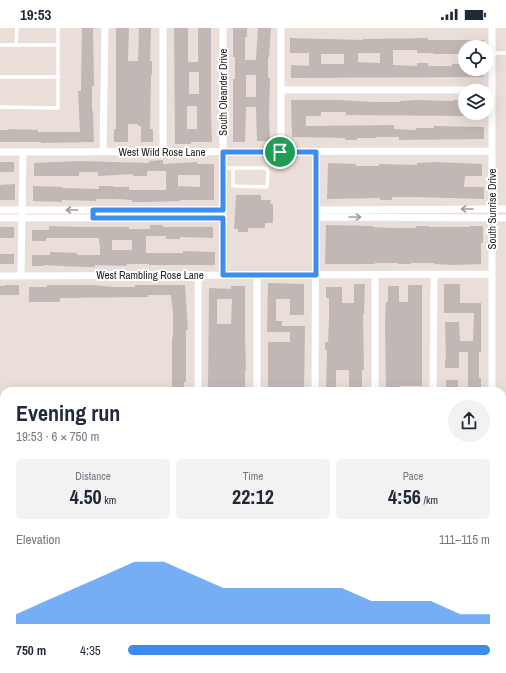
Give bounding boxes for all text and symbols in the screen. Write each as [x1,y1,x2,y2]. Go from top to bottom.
text: 19:53 [20,4,51,25]
map controls [458,40,494,120]
button: locate [458,40,494,76]
street label: South Oleander Drive [216,48,230,136]
button: layers [458,84,494,120]
pin [263,135,297,169]
icon: arrive [269,141,291,163]
street label: West Wild Rose Lane [118,145,206,159]
street label: South Sunrise Drive [485,168,499,250]
one-way arrow [461,205,474,213]
one-way arrow [66,206,79,214]
one-way arrow [348,213,361,221]
street label: West Rambling Rose Lane [96,268,204,282]
text: Evening run [16,398,120,428]
button: share [448,400,490,442]
text: 19:53 · 6 × 750 m [16,428,99,445]
text: Distance [75,469,111,483]
text: Time [243,469,263,483]
text: Pace [403,469,423,483]
text: 4.50 [70,483,102,510]
text: 22:12 [232,483,274,510]
text: 4:56 [388,483,421,510]
text: km [102,493,116,507]
text: /km [421,493,438,507]
text: Elevation [16,531,60,548]
text: 111–115 m [439,531,490,548]
text: 750 m [16,642,46,659]
text: 4:35 [80,642,101,659]

